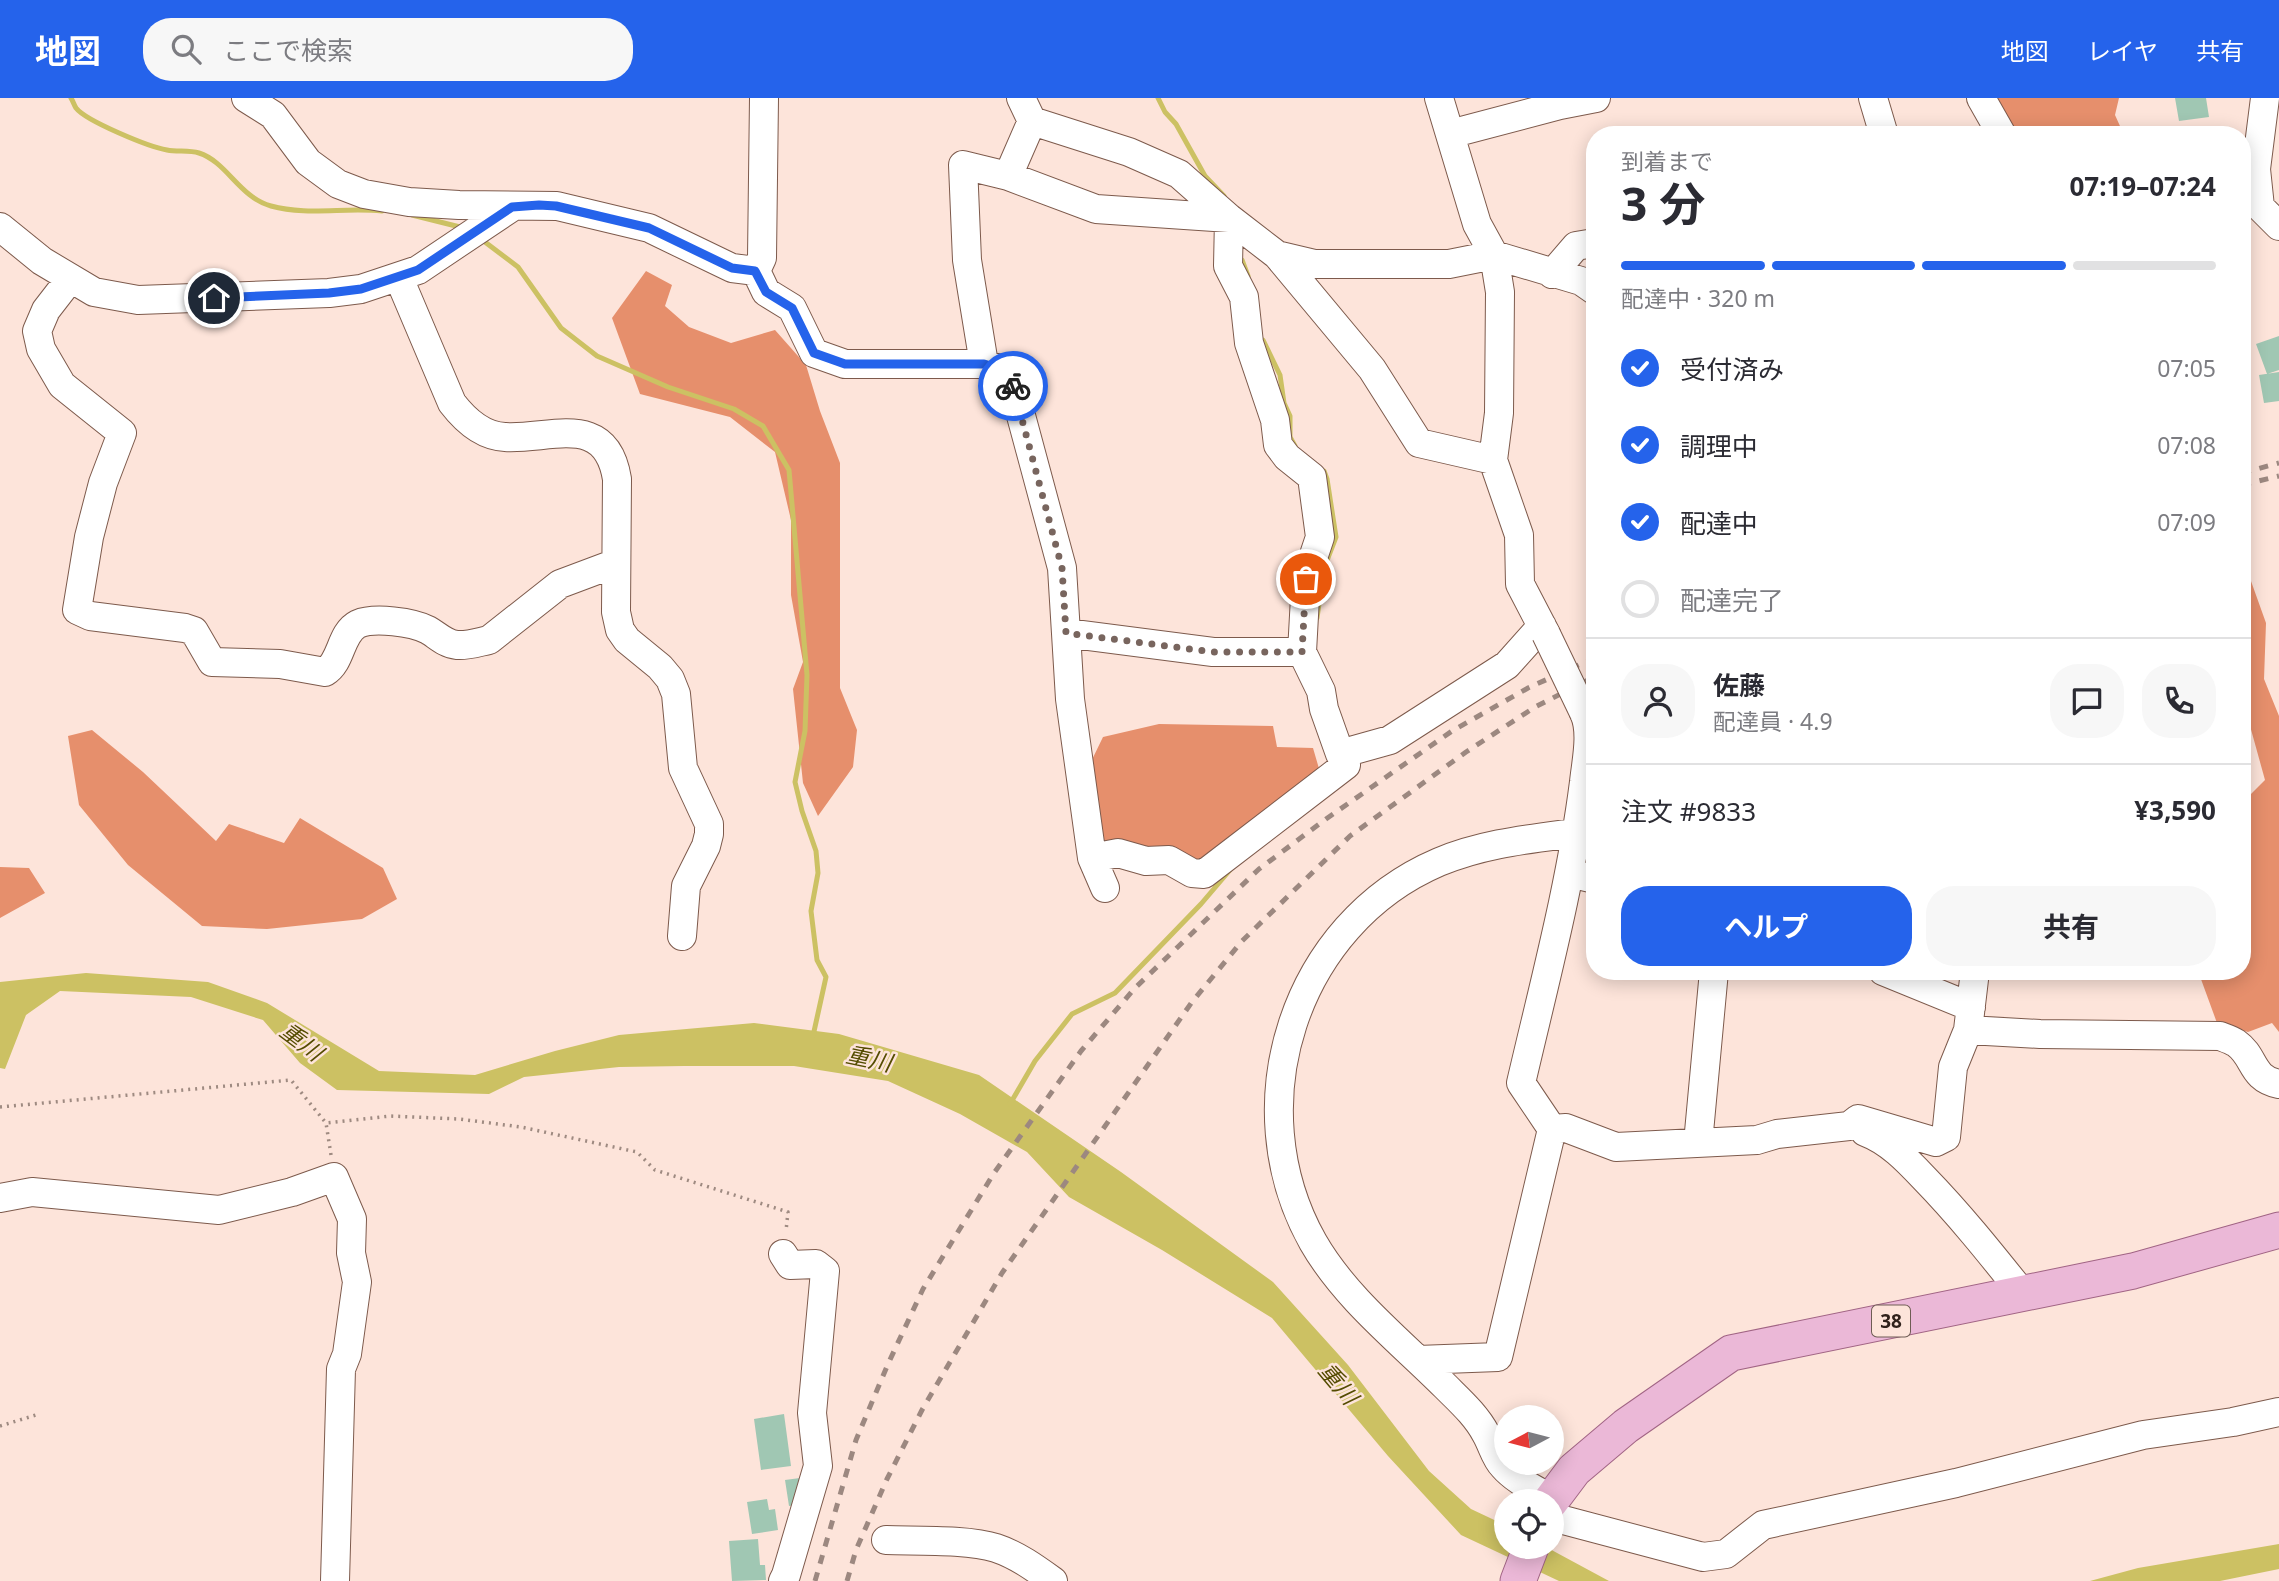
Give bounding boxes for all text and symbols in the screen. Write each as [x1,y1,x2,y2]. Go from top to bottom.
search box [143,18,633,81]
text: 地図 [35,28,101,73]
icon: search [167,30,205,68]
text: ここで検索 [223,32,353,68]
text: 地図 [2001,34,2049,67]
text: レイヤ [2087,34,2158,67]
text: 共有 [2196,34,2244,67]
text: 到着まで [1621,145,1713,177]
text: 07:19–07:24 [2069,168,2216,204]
text: 3 分 [1621,172,1705,234]
pin [184,268,244,328]
icon: home [195,279,233,317]
text: 配達中 · 320 m [1621,282,1775,314]
icon: check [1621,349,1659,387]
courier [978,351,1048,421]
text: 受付済み [1680,351,1784,387]
text: 07:05 [2157,352,2216,384]
icon: bike [994,367,1032,405]
icon: check [1621,426,1659,464]
text: 調理中 [1680,428,1758,464]
text: 07:08 [2157,429,2216,461]
icon: check [1621,503,1659,541]
text: 配達中 [1680,505,1758,541]
text: 07:09 [2157,506,2216,538]
pin [1276,549,1336,609]
icon: bag [1287,560,1325,598]
text: 配達完了 [1680,582,1784,618]
button: person [1621,664,1695,738]
button: chat [2050,664,2124,738]
button: phone [2142,664,2216,738]
text: 佐藤 [1713,667,1765,703]
text: 配達員 · 4.9 [1713,705,1833,737]
text: ¥3,590 [2134,792,2216,828]
text: 注文 #9833 [1621,793,1756,829]
button: ヘルプ [1621,886,1912,966]
button: 共有 [1926,886,2216,966]
water label: 重川 [274,1014,332,1069]
water label: 重川 [843,1038,898,1079]
road number: 38 [1872,1306,1910,1336]
water label: 重川 [1312,1355,1368,1413]
north arrow [1494,1405,1564,1475]
map controls [1494,1405,1564,1559]
button: locate [1494,1489,1564,1559]

